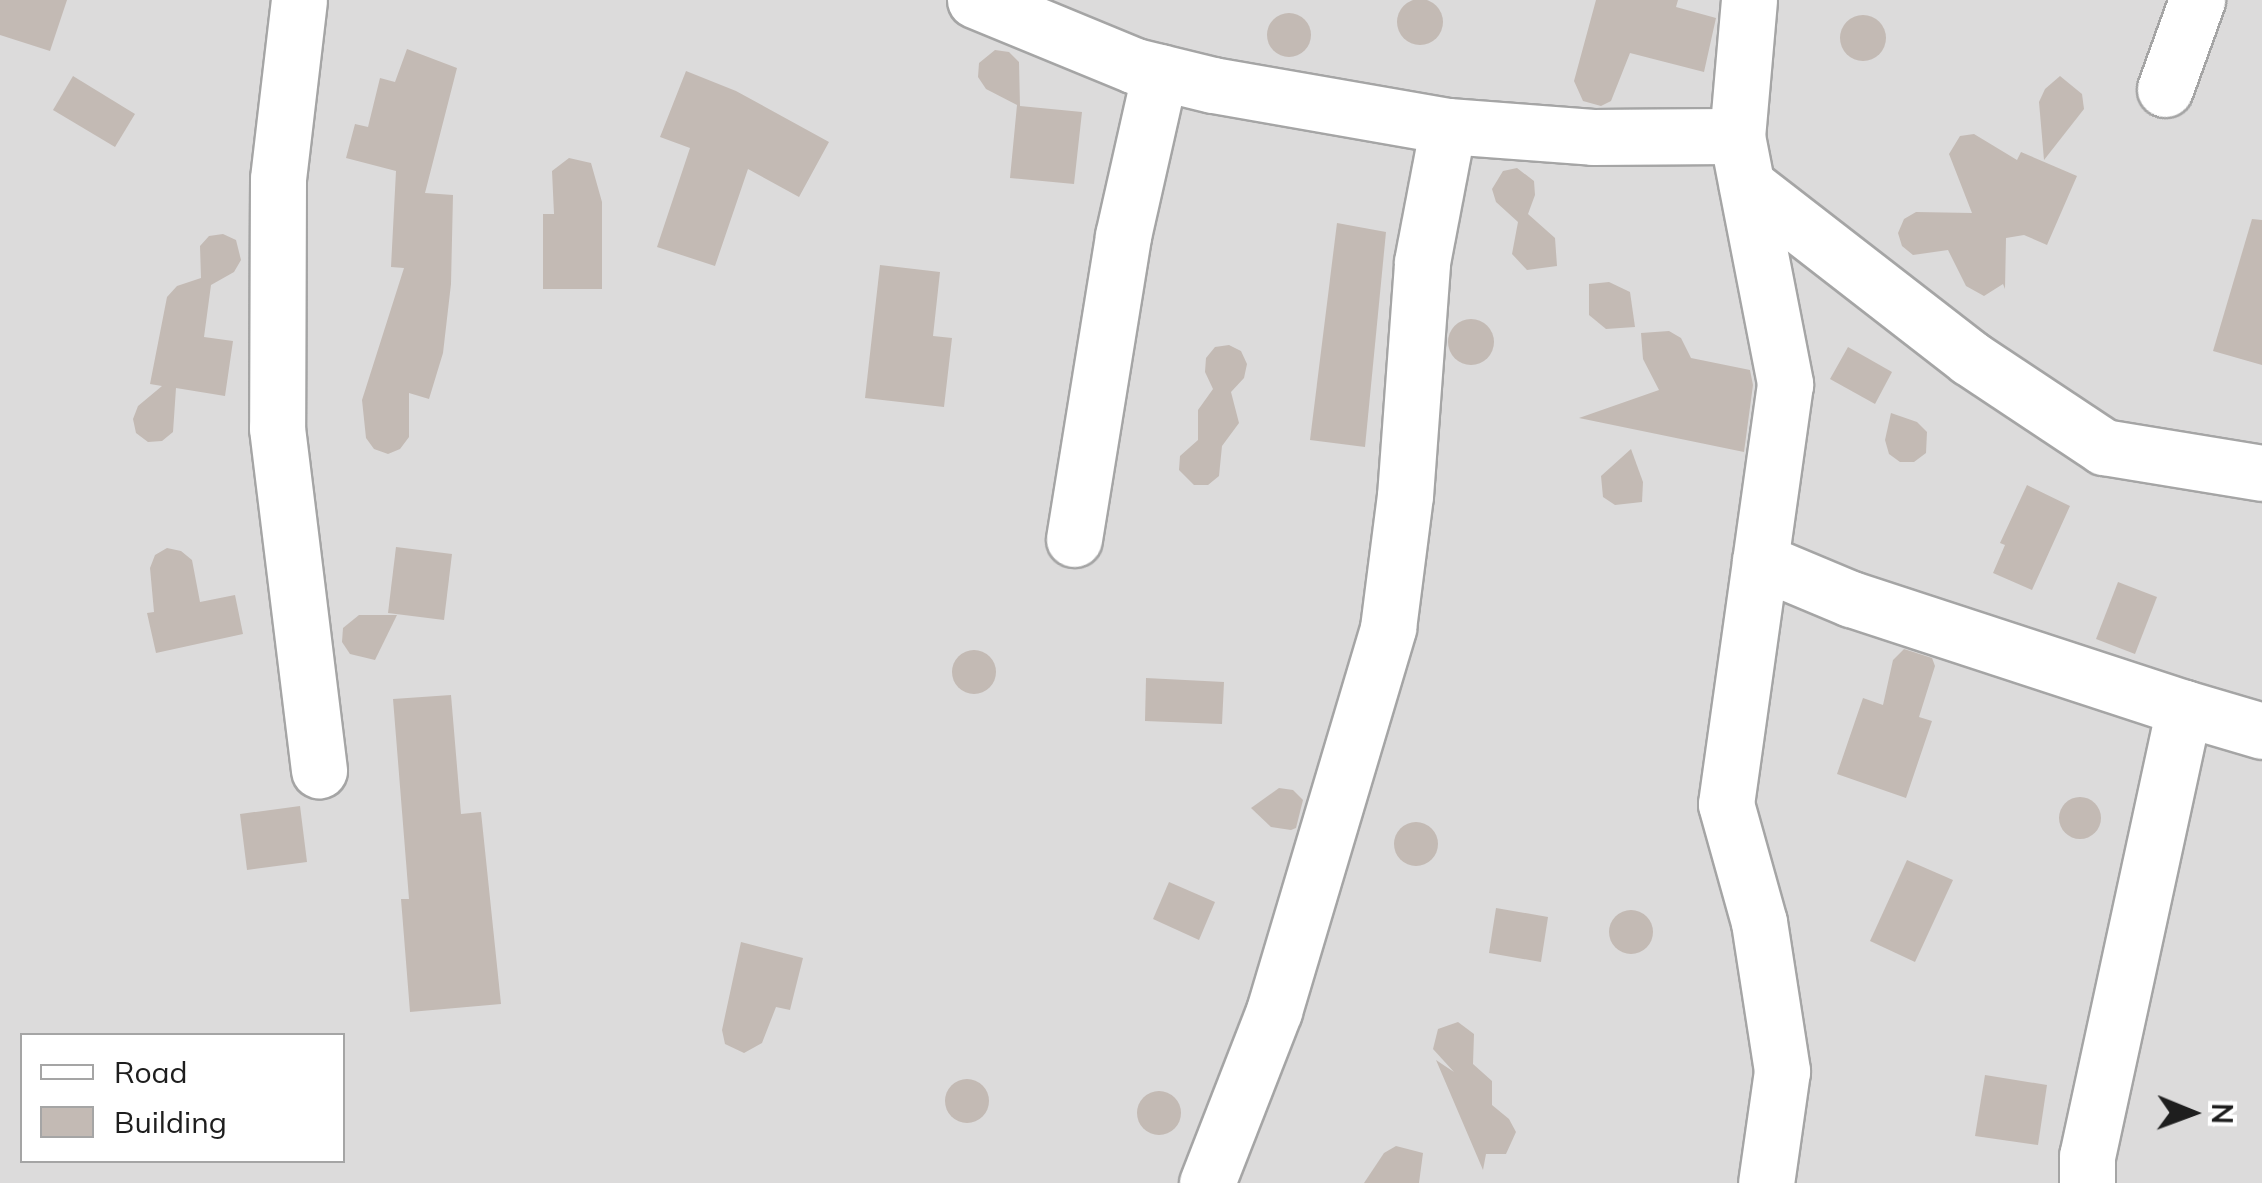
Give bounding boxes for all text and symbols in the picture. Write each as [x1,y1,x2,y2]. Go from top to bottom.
legend [20,1033,345,1163]
text: Road [114,1053,188,1091]
north arrow [2142,1063,2242,1163]
text: Building [114,1103,227,1141]
text: N [2205,1103,2240,1124]

